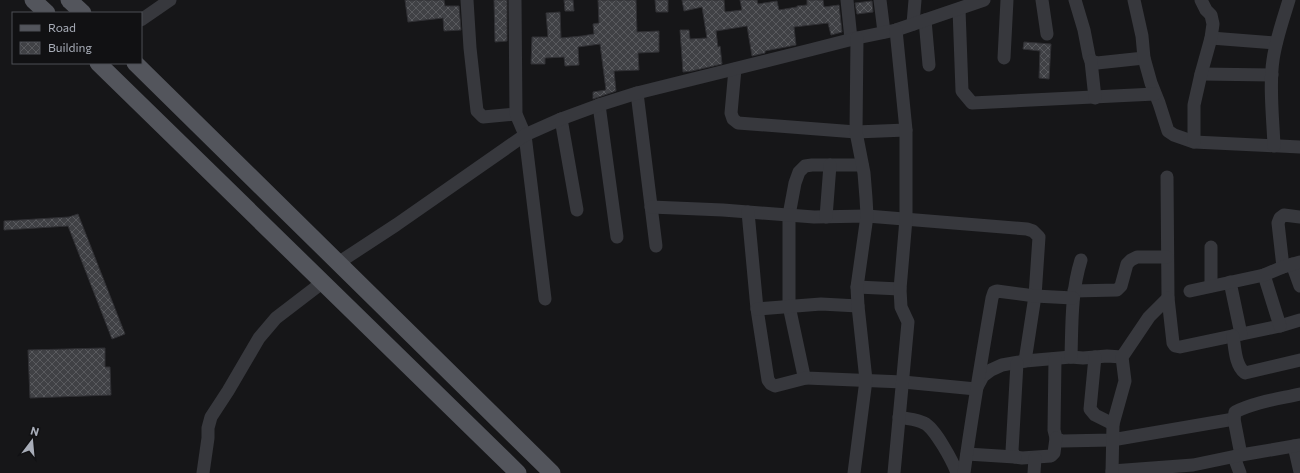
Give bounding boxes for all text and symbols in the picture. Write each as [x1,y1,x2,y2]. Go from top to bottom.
legend [12,12,142,64]
text: Road [48,20,76,34]
text: Building [48,40,92,54]
north arrow [12,421,52,461]
text: N [29,424,41,438]

